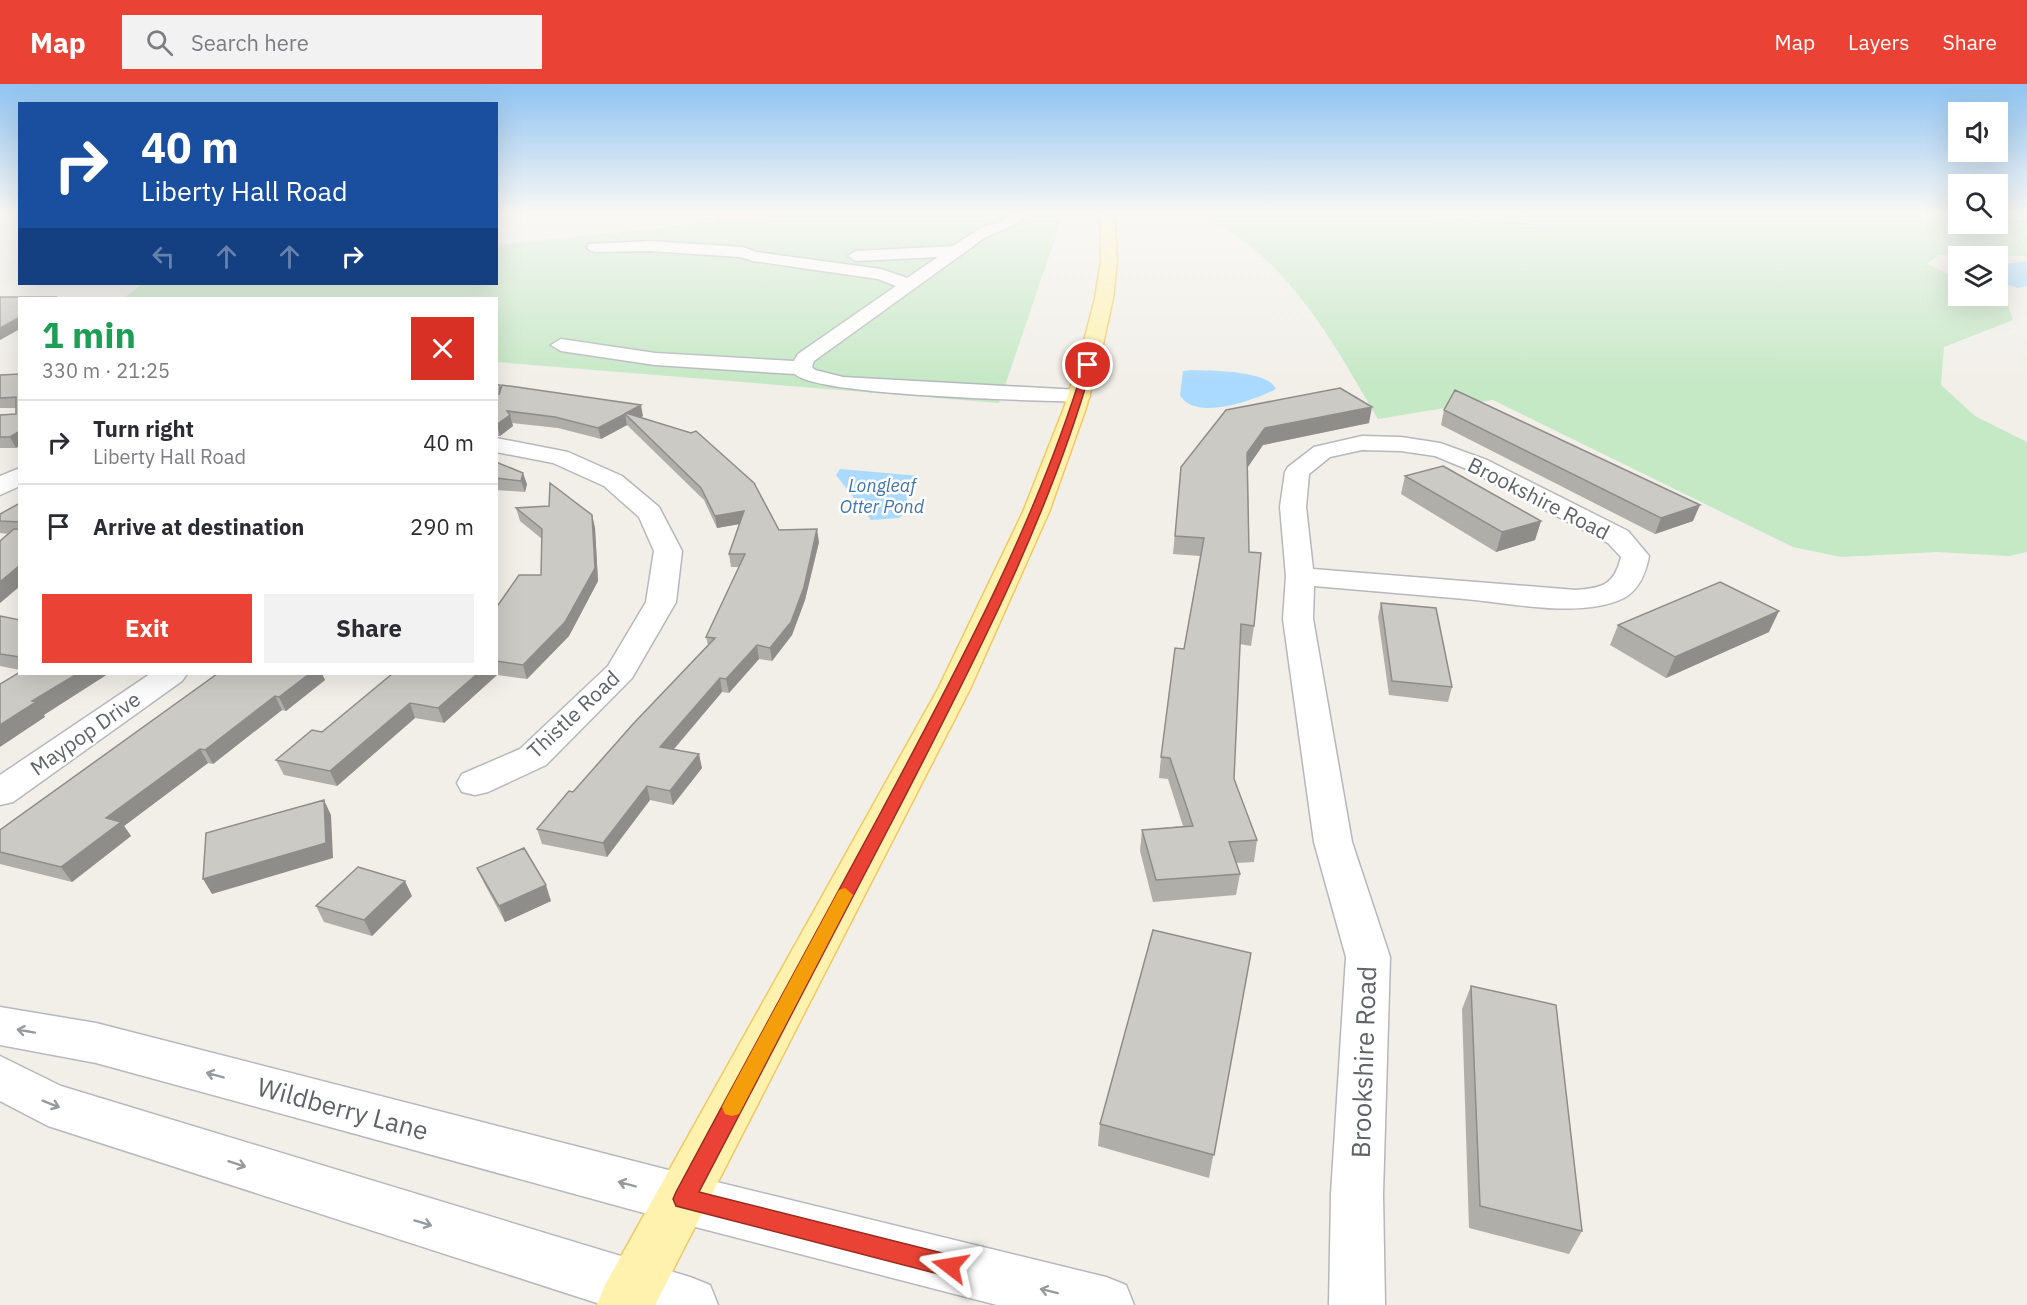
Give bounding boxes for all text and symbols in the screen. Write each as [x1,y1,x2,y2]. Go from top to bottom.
search box [122,15,542,69]
text: Map [30,24,86,61]
icon: search [143,26,176,59]
text: Search here [191,28,309,57]
text: Map [1775,28,1815,56]
text: Layers [1848,28,1910,56]
text: Share [1943,28,1997,56]
map controls [1948,102,2008,306]
button: sound [1948,102,2008,162]
text: 40 m [141,120,239,175]
icon: right [42,126,120,204]
text: Liberty Hall Road [141,173,348,208]
button: search [1948,174,2008,234]
icon: left [147,240,180,273]
icon: ahead [210,240,243,273]
icon: ahead [273,240,306,273]
icon: right [336,240,369,273]
button: layers [1948,246,2008,306]
text: 1 min [42,311,136,358]
button: close [411,317,474,380]
pin [1062,339,1113,390]
icon: arrive [1071,348,1104,381]
text: 330 m · 21:25 [42,357,170,384]
text: Turn right [93,414,194,443]
icon: right [42,426,75,459]
text: 40 m [423,428,474,457]
text: Liberty Hall Road [93,443,246,470]
street label: Brookshire Road [1463,450,1615,546]
water label: Longleaf Otter Pond [840,474,925,518]
icon: arrive [42,510,75,543]
text: Arrive at destination [93,512,304,541]
text: 290 m [410,512,474,541]
button: Exit [42,594,252,663]
button: Share [264,594,474,663]
street label: Thistle Road [521,664,625,764]
street label: Maypop Drive [24,685,146,781]
street label: Brookshire Road [1343,965,1383,1159]
one-way arrow [16,1025,36,1036]
one-way arrow [206,1068,225,1080]
street label: Wildberry Lane [254,1069,432,1147]
one-way arrow [42,1100,60,1111]
one-way arrow [227,1160,246,1171]
one-way arrow [618,1177,637,1189]
one-way arrow [413,1218,432,1229]
position arrow [918,1234,982,1298]
one-way arrow [1040,1284,1059,1296]

